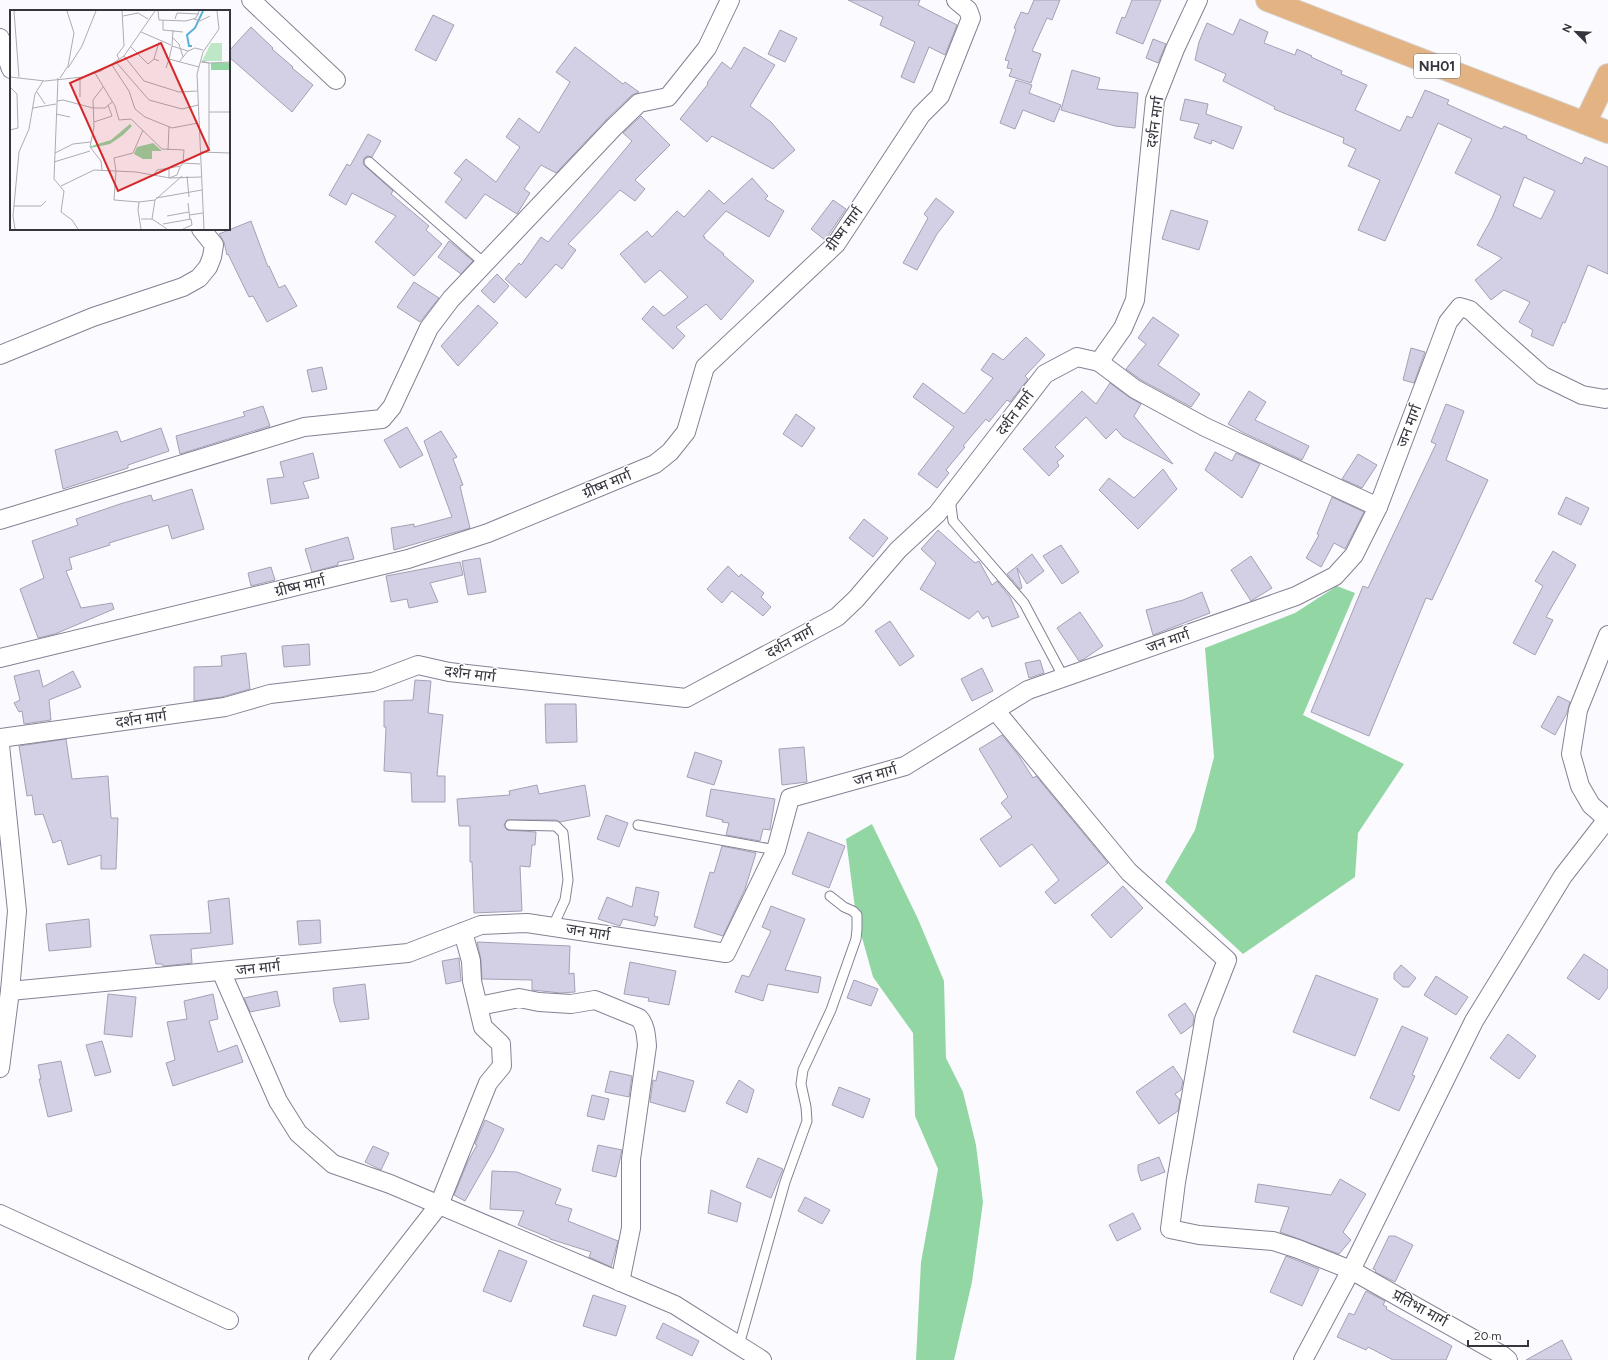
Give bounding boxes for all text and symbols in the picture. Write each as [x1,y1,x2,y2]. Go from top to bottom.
inset map [10,10,230,230]
north arrow [1556,12,1596,52]
text: N [1560,22,1575,35]
road number: NH01 [1414,54,1460,78]
street label: दर्शन मार्ग [1143,94,1168,149]
street label: ग्रीष्म मार्ग [821,202,867,255]
street label: दर्शन मार्ग [992,386,1038,439]
street label: जन मार्ग [1393,401,1426,450]
street label: ग्रीष्म मार्ग [580,465,635,502]
street label: ग्रीष्म मार्ग [273,571,328,601]
street label: दर्शन मार्ग [763,621,818,662]
street label: जन मार्ग [1144,625,1193,657]
street label: दर्शन मार्ग [443,662,498,686]
street label: दर्शन मार्ग [114,706,169,731]
street label: जन मार्ग [851,760,900,790]
street label: जन मार्ग [565,920,612,945]
street label: जन मार्ग [235,957,282,979]
street label: प्रतिभा मार्ग [1389,1285,1452,1331]
scale bar [1468,1322,1528,1348]
text: 20 m [1474,1329,1502,1343]

